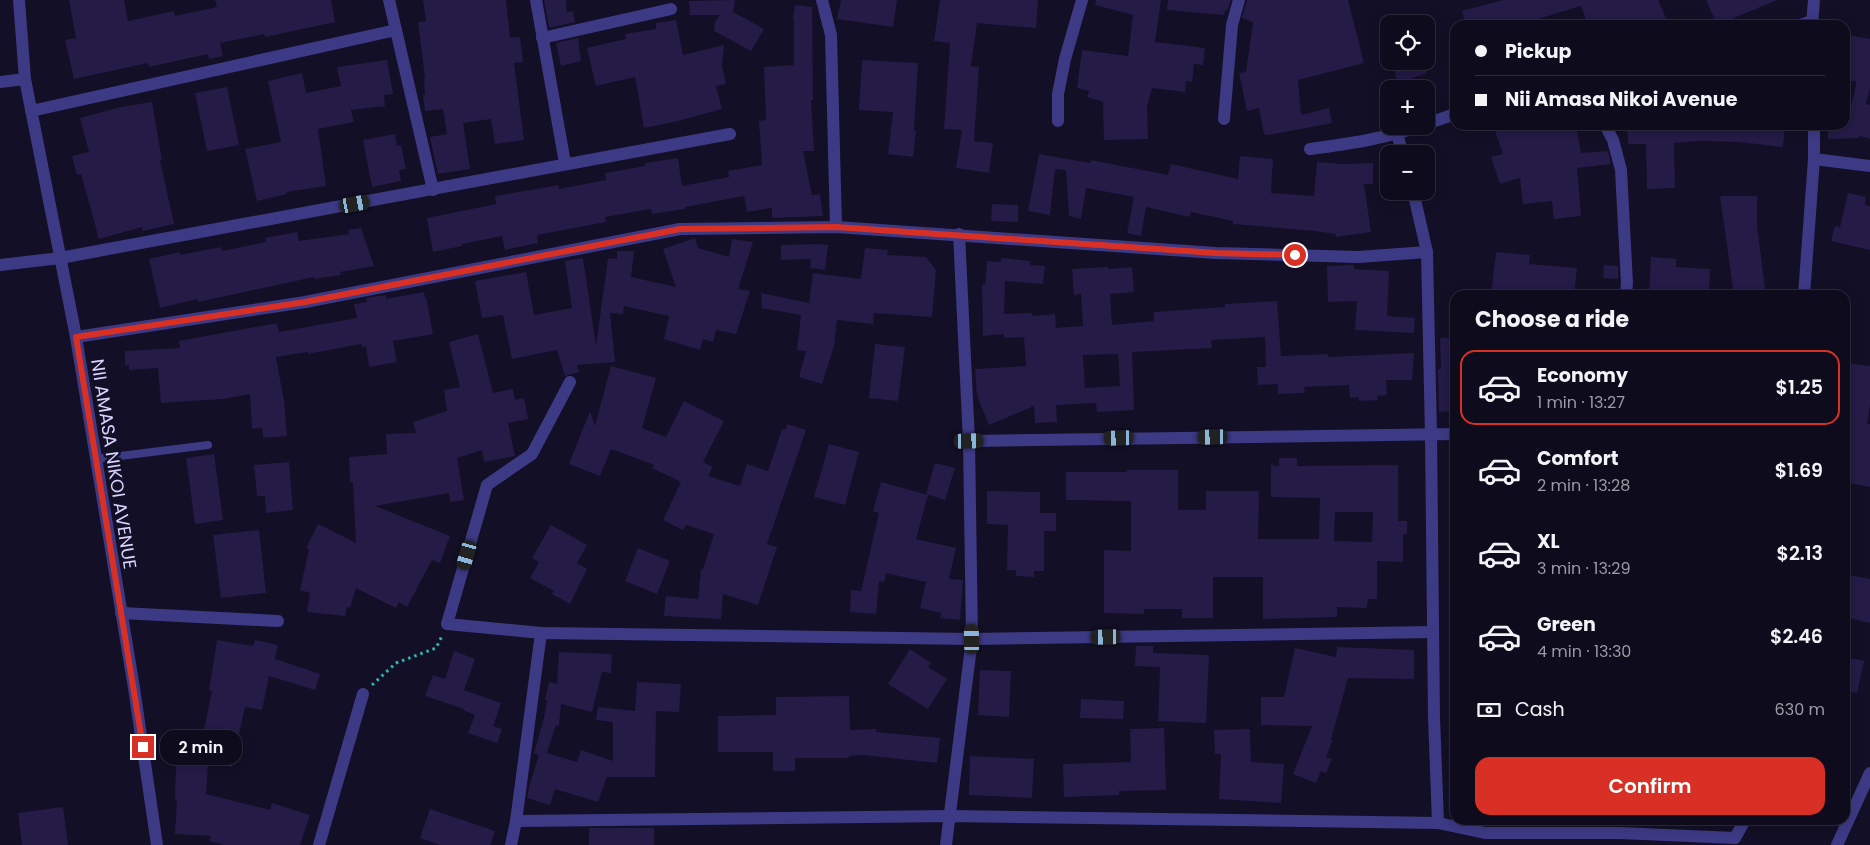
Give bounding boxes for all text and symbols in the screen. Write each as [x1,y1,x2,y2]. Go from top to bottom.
map controls [1380,15,1435,200]
button: locate [1380,15,1435,70]
text: Pickup [1505,38,1571,65]
button: + [1380,80,1435,135]
text: Nii Amasa Nikoi Avenue [1505,86,1737,113]
button: − [1380,145,1435,200]
car [338,194,371,214]
route start [1284,244,1306,266]
text: Choose a ride [1475,304,1629,335]
street label: NII AMASA NIKOI AVENUE [85,357,143,571]
text: Economy [1537,362,1628,389]
icon: car [1477,365,1522,410]
text: $1.25 [1776,374,1823,401]
text: 1 min · 13:27 [1537,391,1625,414]
car [1197,429,1228,445]
car [1103,430,1134,446]
car [953,433,984,449]
text: Comfort [1537,445,1619,472]
icon: car [1477,448,1522,493]
text: $1.69 [1775,457,1823,484]
text: 2 min · 13:28 [1537,474,1630,497]
text: XL [1537,528,1560,555]
icon: car [1477,531,1522,576]
car [455,539,478,571]
text: $2.13 [1776,540,1823,567]
text: 3 min · 13:29 [1537,557,1631,580]
text: Green [1537,611,1596,638]
icon: car [1477,614,1522,659]
text: $2.46 [1770,623,1823,650]
car [964,624,979,654]
car [1090,629,1121,645]
text: 4 min · 13:30 [1537,640,1631,663]
icon: cash [1475,696,1503,724]
text: Cash [1515,696,1565,723]
text: 630 m [1775,698,1825,721]
callout: 2 min [160,730,243,764]
route end [132,736,154,758]
text: 2 min [179,736,223,759]
button: Confirm [1475,757,1825,815]

